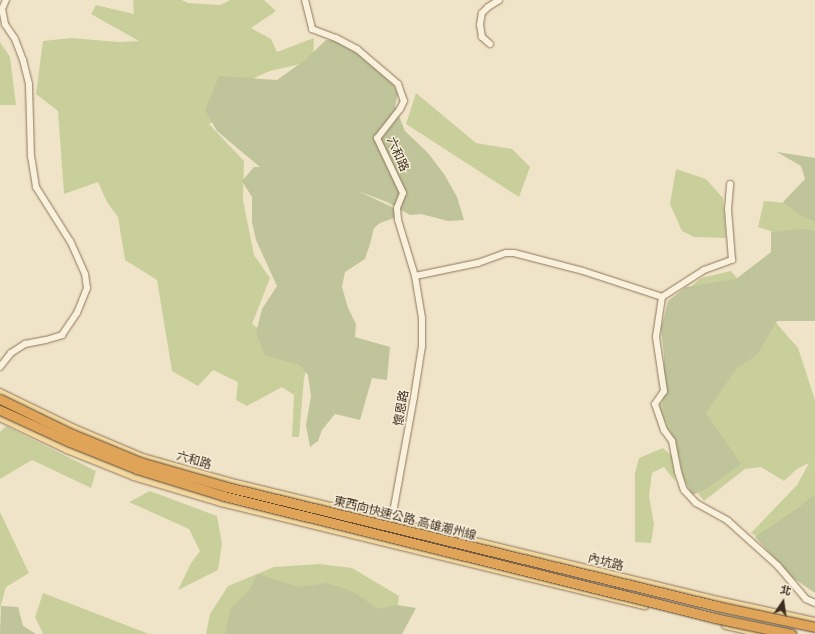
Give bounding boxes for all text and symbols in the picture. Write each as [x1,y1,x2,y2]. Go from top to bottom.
street label: 六和路 [384,135,412,173]
street label: 懷恩路 [391,389,411,427]
street label: 六和路 [175,448,213,472]
street label: 東西向快速公路 高雄潮州線 [332,493,478,543]
street label: 內坑路 [587,551,625,573]
north arrow [763,582,803,622]
text: 北 [779,582,793,598]

